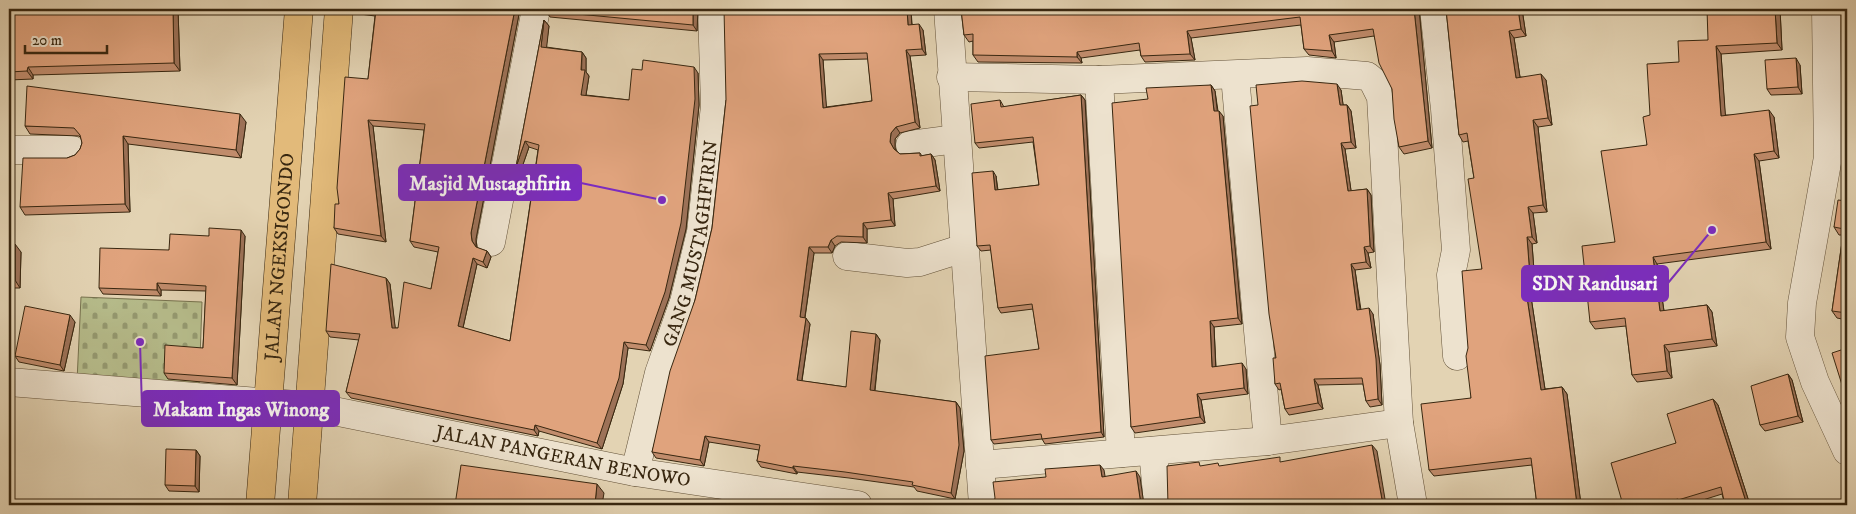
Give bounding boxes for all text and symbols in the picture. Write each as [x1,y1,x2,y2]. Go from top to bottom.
scale bar [25,22,108,54]
text: 20 m [32,31,62,50]
street label: GANG MUSTAGHFIRIN [658,139,723,350]
street label: JALAN NGEKSIGONDO [260,152,299,363]
callout: Masjid Mustaghfirin [399,165,581,200]
text: Masjid Mustaghfirin [409,172,571,197]
callout: SDN Randusari [1522,266,1668,301]
text: SDN Randusari [1532,272,1658,297]
callout: Makam Ingas Winong [142,391,339,426]
text: Makam Ingas Winong [153,398,330,423]
street label: JALAN PANGERAN BENOWO [432,420,692,492]

